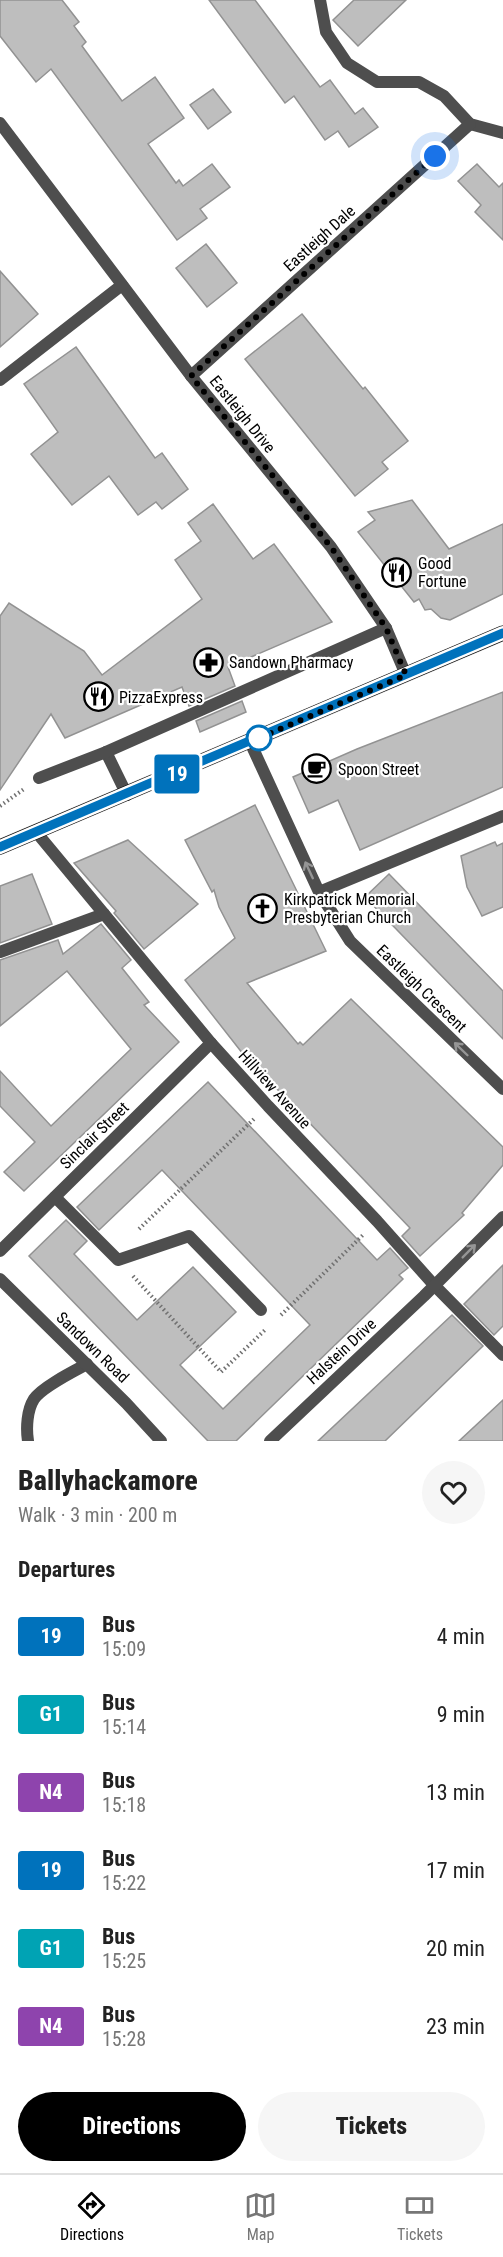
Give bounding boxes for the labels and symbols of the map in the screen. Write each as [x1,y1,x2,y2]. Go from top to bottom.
your location [420,141,450,171]
street label: Eastleigh Dale [280,201,359,275]
street label: Eastleigh Drive [206,372,279,457]
place label: Good Fortune [418,554,467,591]
restaurant icon: Good Fortune [381,556,413,588]
pharmacy icon: Sandown Pharmacy [192,646,224,678]
place label: Sandown Pharmacy [229,653,354,672]
restaurant icon: PizzaExpress [82,681,114,713]
place label: PizzaExpress [119,688,203,707]
unlabelled marker [246,725,272,751]
cafe icon: Spoon Street [301,753,333,785]
line badge: 19 [150,754,204,794]
place label: Spoon Street [338,760,419,779]
one-way arrow [302,861,313,879]
place label: Kirkpatrick Memorial Presbyterian Church [284,890,415,927]
church icon: Kirkpatrick Memorial Presbyterian Church [247,892,279,924]
street label: Eastleigh Crescent [373,941,471,1036]
one-way arrow [453,1041,468,1056]
street label: Hillview Avenue [234,1046,315,1133]
street label: Sinclair Street [56,1098,133,1173]
one-way arrow [461,1244,476,1258]
street label: Sandown Road [52,1308,133,1387]
street label: Halstein Drive [303,1314,380,1388]

